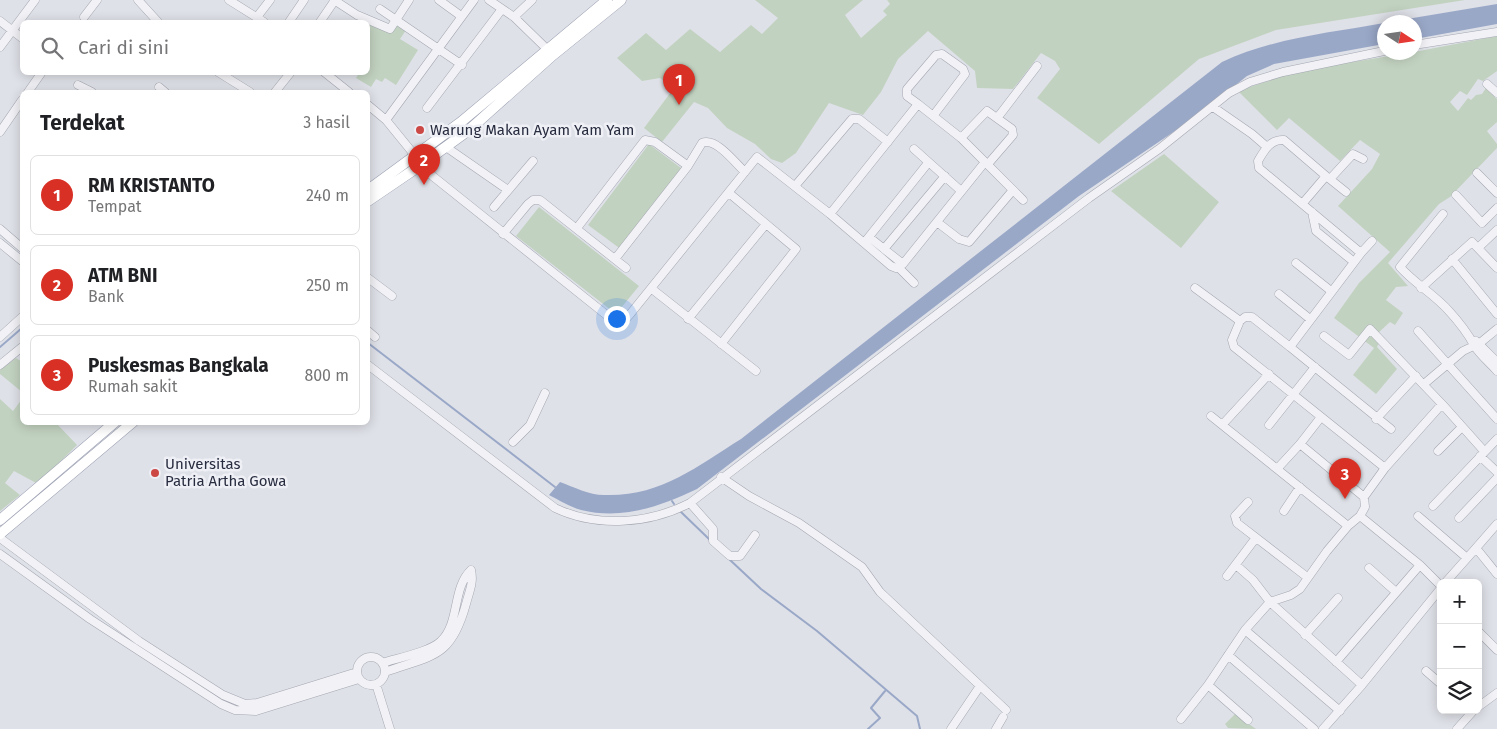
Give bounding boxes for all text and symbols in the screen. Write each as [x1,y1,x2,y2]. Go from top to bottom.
north arrow [1377,15,1422,60]
search box [20,20,370,75]
icon: search [38,34,66,62]
text: Cari di sini [78,36,169,59]
pin: 1 [663,64,695,105]
text: Terdekat [40,110,125,136]
text: 3 hasil [303,113,350,132]
place label: Warung Makan Ayam Yam Yam [430,121,634,139]
marker: Warung Makan Ayam Yam Yam [414,124,426,136]
pin: 2 [408,144,440,185]
text: RM KRISTANTO [88,174,215,197]
text: 1 [53,186,61,205]
text: 240 m [306,186,349,205]
text: Tempat [88,197,142,216]
text: ATM BNI [88,264,157,287]
text: 2 [53,276,61,295]
text: 250 m [306,276,349,295]
text: Bank [88,287,124,306]
your location [604,306,630,332]
text: Puskesmas Bangkala [88,354,269,377]
text: 3 [53,366,61,385]
text: 800 m [304,366,349,385]
text: Rumah sakit [88,377,178,396]
place label: Universitas Patria Artha Gowa [165,455,286,490]
pin: 3 [1329,458,1361,499]
marker: Universitas Patria Artha Gowa [149,467,161,479]
map controls [1437,579,1482,714]
button: + [1437,579,1482,624]
button: − [1437,624,1482,669]
button: layers [1437,669,1482,714]

